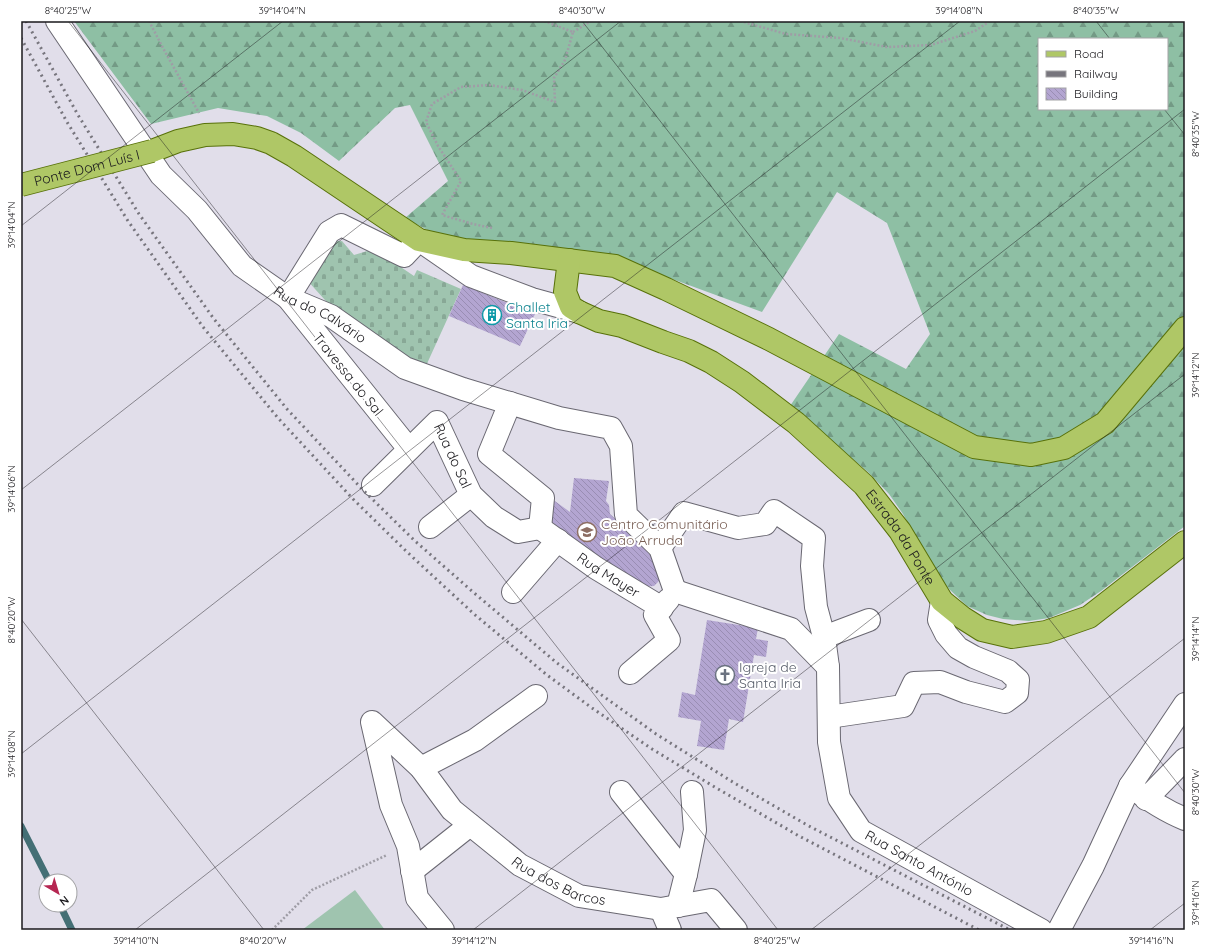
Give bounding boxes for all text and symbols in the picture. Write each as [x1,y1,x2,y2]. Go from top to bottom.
text: 8°40'25"W [45,4,92,17]
text: 39°14'04"N [258,4,306,17]
text: 8°40'30"W [559,4,606,17]
text: 39°14'08"N [935,4,983,17]
text: 8°40'35"W [1073,4,1119,17]
legend [1038,38,1168,110]
text: Road [1074,46,1104,61]
text: Railway [1074,66,1118,81]
text: Building [1074,86,1118,101]
text: 8°40'35"W [1189,111,1202,157]
street label: Ponte Dom Luís I [32,146,142,190]
text: 39°14'04"N [5,201,18,249]
street label: Rua do Calvário [270,282,370,347]
place label: Challet Santa Iria [506,298,568,332]
building icon: Challet Santa Iria [481,304,503,326]
street label: Travessa do Sal [309,329,387,419]
text: 39°14'12"N [1189,352,1202,398]
street label: Rua do Sal [430,420,476,491]
text: 39°14'06"N [5,465,18,513]
street label: Estrada da Ponte [862,486,939,588]
place label: Centro Comunitário João Arruda [601,515,728,549]
school or university icon: Centro Comunitário João Arruda [576,521,598,543]
street label: Rua Mayer [574,548,644,602]
text: 8°40'20"W [5,596,18,643]
text: 39°14'14"N [1189,617,1202,661]
place label: Igreja de Santa Iria [739,658,801,692]
church icon: Igreja de Santa Iria [714,664,736,686]
text: 39°14'08"N [5,730,18,778]
text: 8°40'30"W [1189,768,1202,815]
street label: Rua Santo António [862,826,976,900]
street label: Rua dos Barcos [508,853,607,909]
north arrow [38,873,78,913]
text: 39°14'16"N [1189,880,1202,926]
text: N [57,893,72,909]
text: 39°14'10"N [113,934,159,947]
text: 8°40'20"W [240,934,287,947]
text: 39°14'12"N [451,934,497,947]
text: 8°40'25"W [754,934,801,947]
text: 39°14'16"N [1128,934,1174,947]

